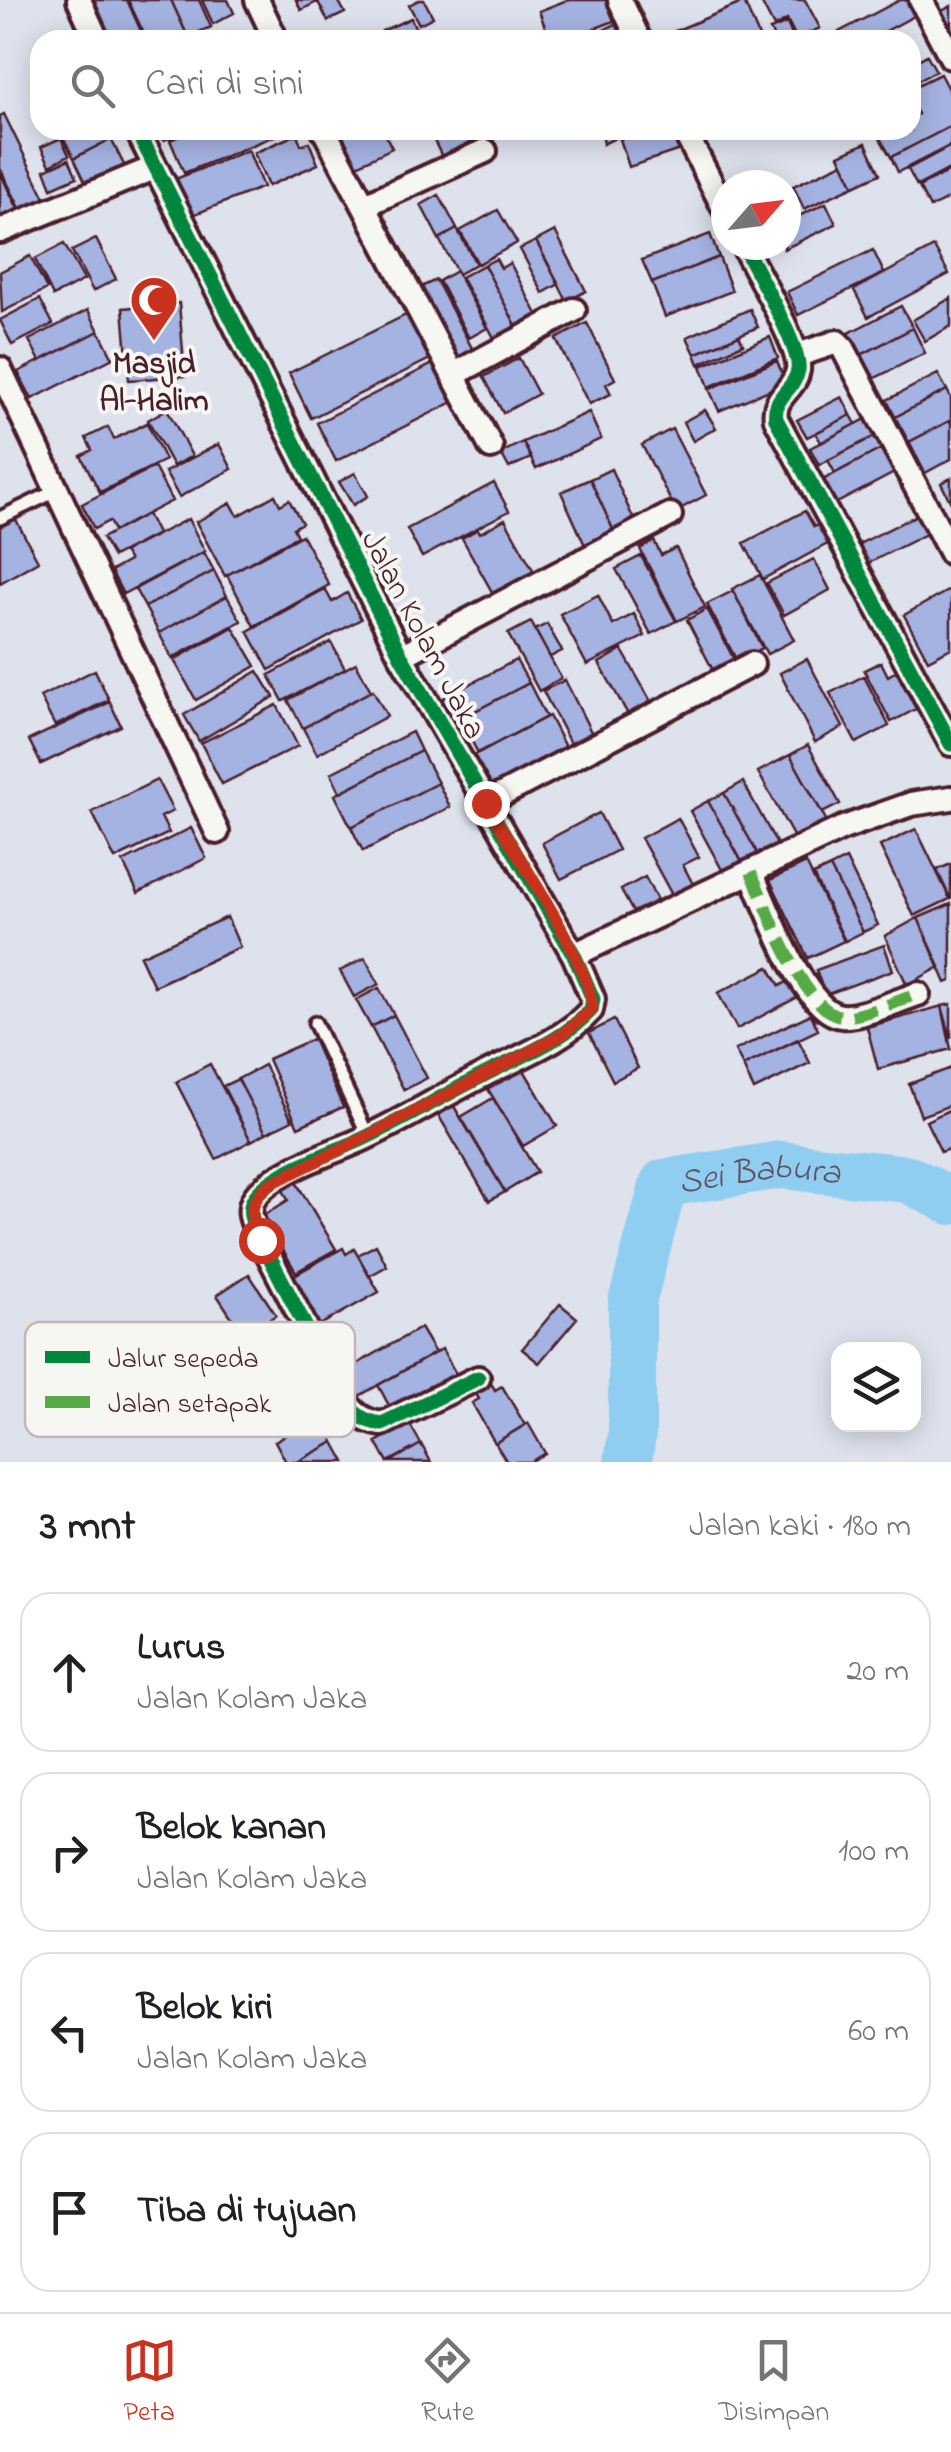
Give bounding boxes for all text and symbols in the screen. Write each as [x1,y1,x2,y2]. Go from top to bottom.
search box [30,30,921,140]
text: Cari di sini [145,57,304,113]
icon: search [65,58,120,113]
north arrow [711,170,801,260]
mosque icon: Masjid Al-Halim [128,274,180,342]
place label: Masjid Al-Halim [100,342,209,426]
street label: Jalan Kolam Jaka [347,523,497,748]
route end [464,781,510,827]
water label: Sei Babura [675,1142,844,1209]
route start [239,1218,285,1264]
legend [25,1322,355,1437]
text: Jalur sepeda [108,1340,259,1381]
map controls [831,1342,921,1432]
button: layers [831,1342,921,1432]
text: Jalan setapak [108,1385,272,1426]
text: 3 mnt [40,1497,135,1558]
text: Jalan kaki · 180 m [689,1504,911,1551]
text: Lurus [137,1621,225,1677]
icon: ahead [42,1645,97,1700]
text: 20 m [846,1649,909,1696]
text: Jalan Kolam Jaka [137,1677,367,1724]
text: Belok kanan [137,1801,326,1857]
icon: right [42,1825,97,1880]
text: 100 m [838,1829,909,1876]
text: Jalan Kolam Jaka [137,1857,367,1904]
text: Belok kiri [137,1981,273,2037]
icon: left [42,2005,97,2060]
text: 60 m [848,2009,909,2056]
text: Jalan Kolam Jaka [137,2037,367,2084]
text: Tiba di tujuan [137,2184,356,2240]
icon: arrive [42,2185,97,2240]
tab: Peta [122,2333,177,2434]
tab: Rute [420,2333,475,2434]
tab: Disimpan [719,2333,829,2434]

